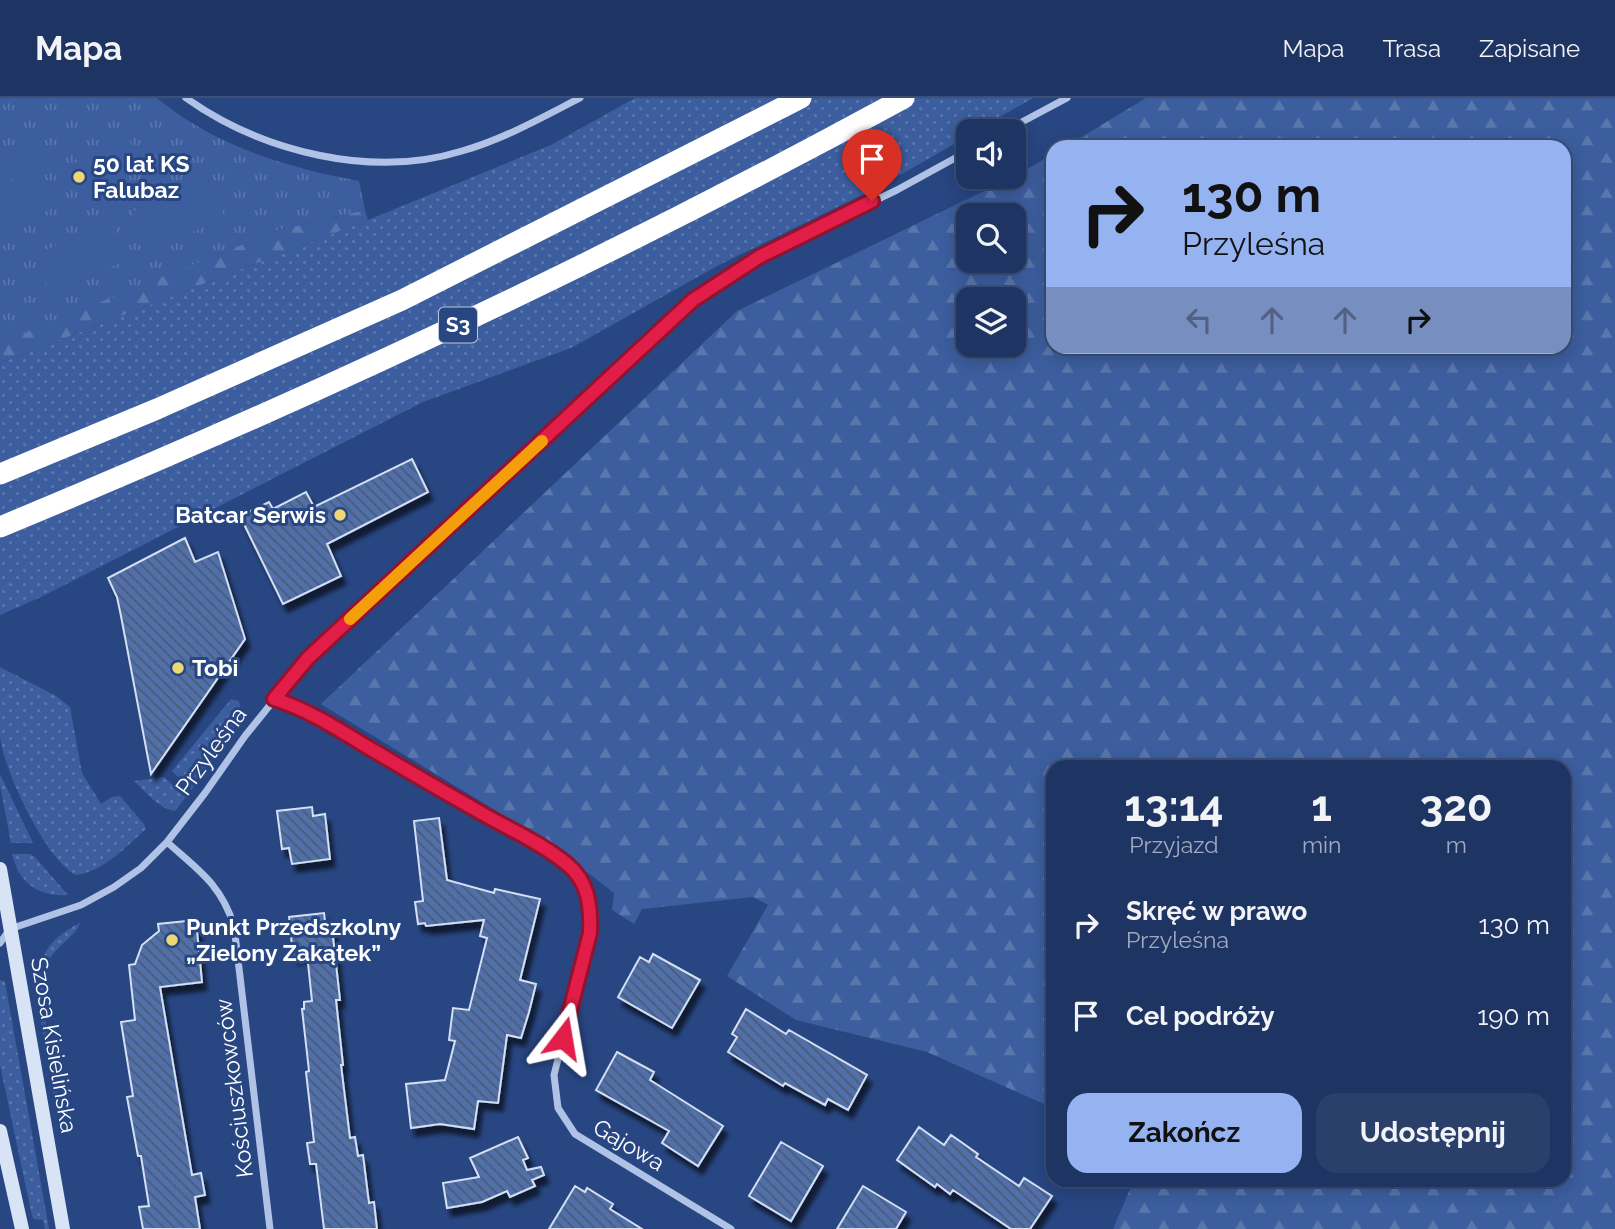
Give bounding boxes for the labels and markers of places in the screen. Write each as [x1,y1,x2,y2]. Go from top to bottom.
pin [842,129,902,201]
place label: 50 lat KS Falubaz [93,150,190,203]
marker: 50 lat KS Falubaz [71,169,87,185]
place label: Batcar Serwis [175,501,326,528]
marker: Batcar Serwis [332,507,348,523]
place label: Tobi [192,654,238,681]
marker: Tobi [170,660,186,676]
place label: Punkt Przedszkolny „Zielony Zakątek” [186,913,401,966]
marker: Punkt Przedszkolny „Zielony Zakątek” [164,932,180,948]

